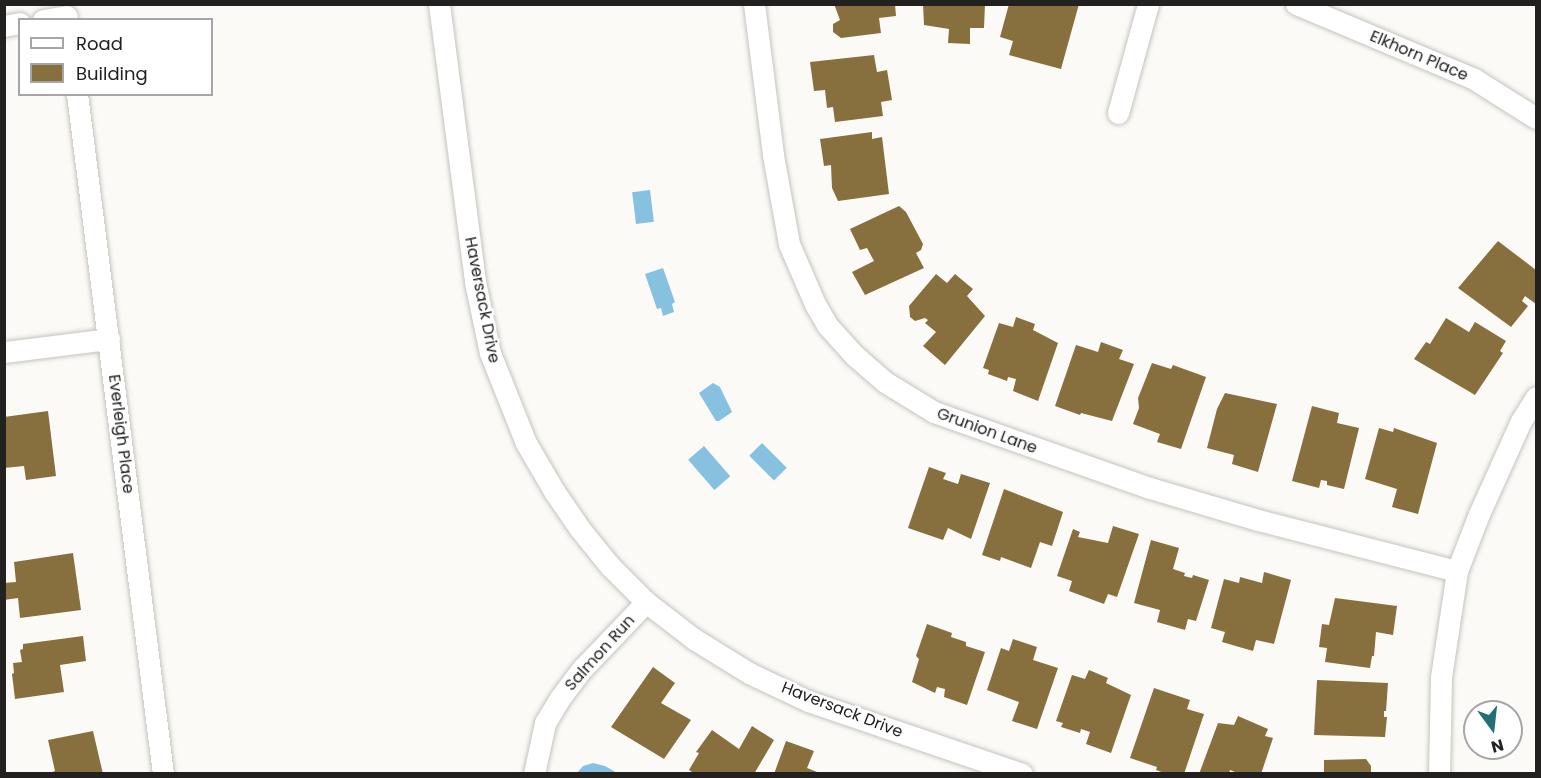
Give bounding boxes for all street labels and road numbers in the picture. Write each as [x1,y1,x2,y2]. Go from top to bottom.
street label: Elkhorn Place [1367,27,1471,85]
street label: Haversack Drive [460,235,504,365]
street label: Everleigh Place [104,373,138,495]
street label: Grunion Lane [934,404,1040,458]
street label: Salmon Run [561,611,639,695]
street label: Haversack Drive [779,678,905,742]

